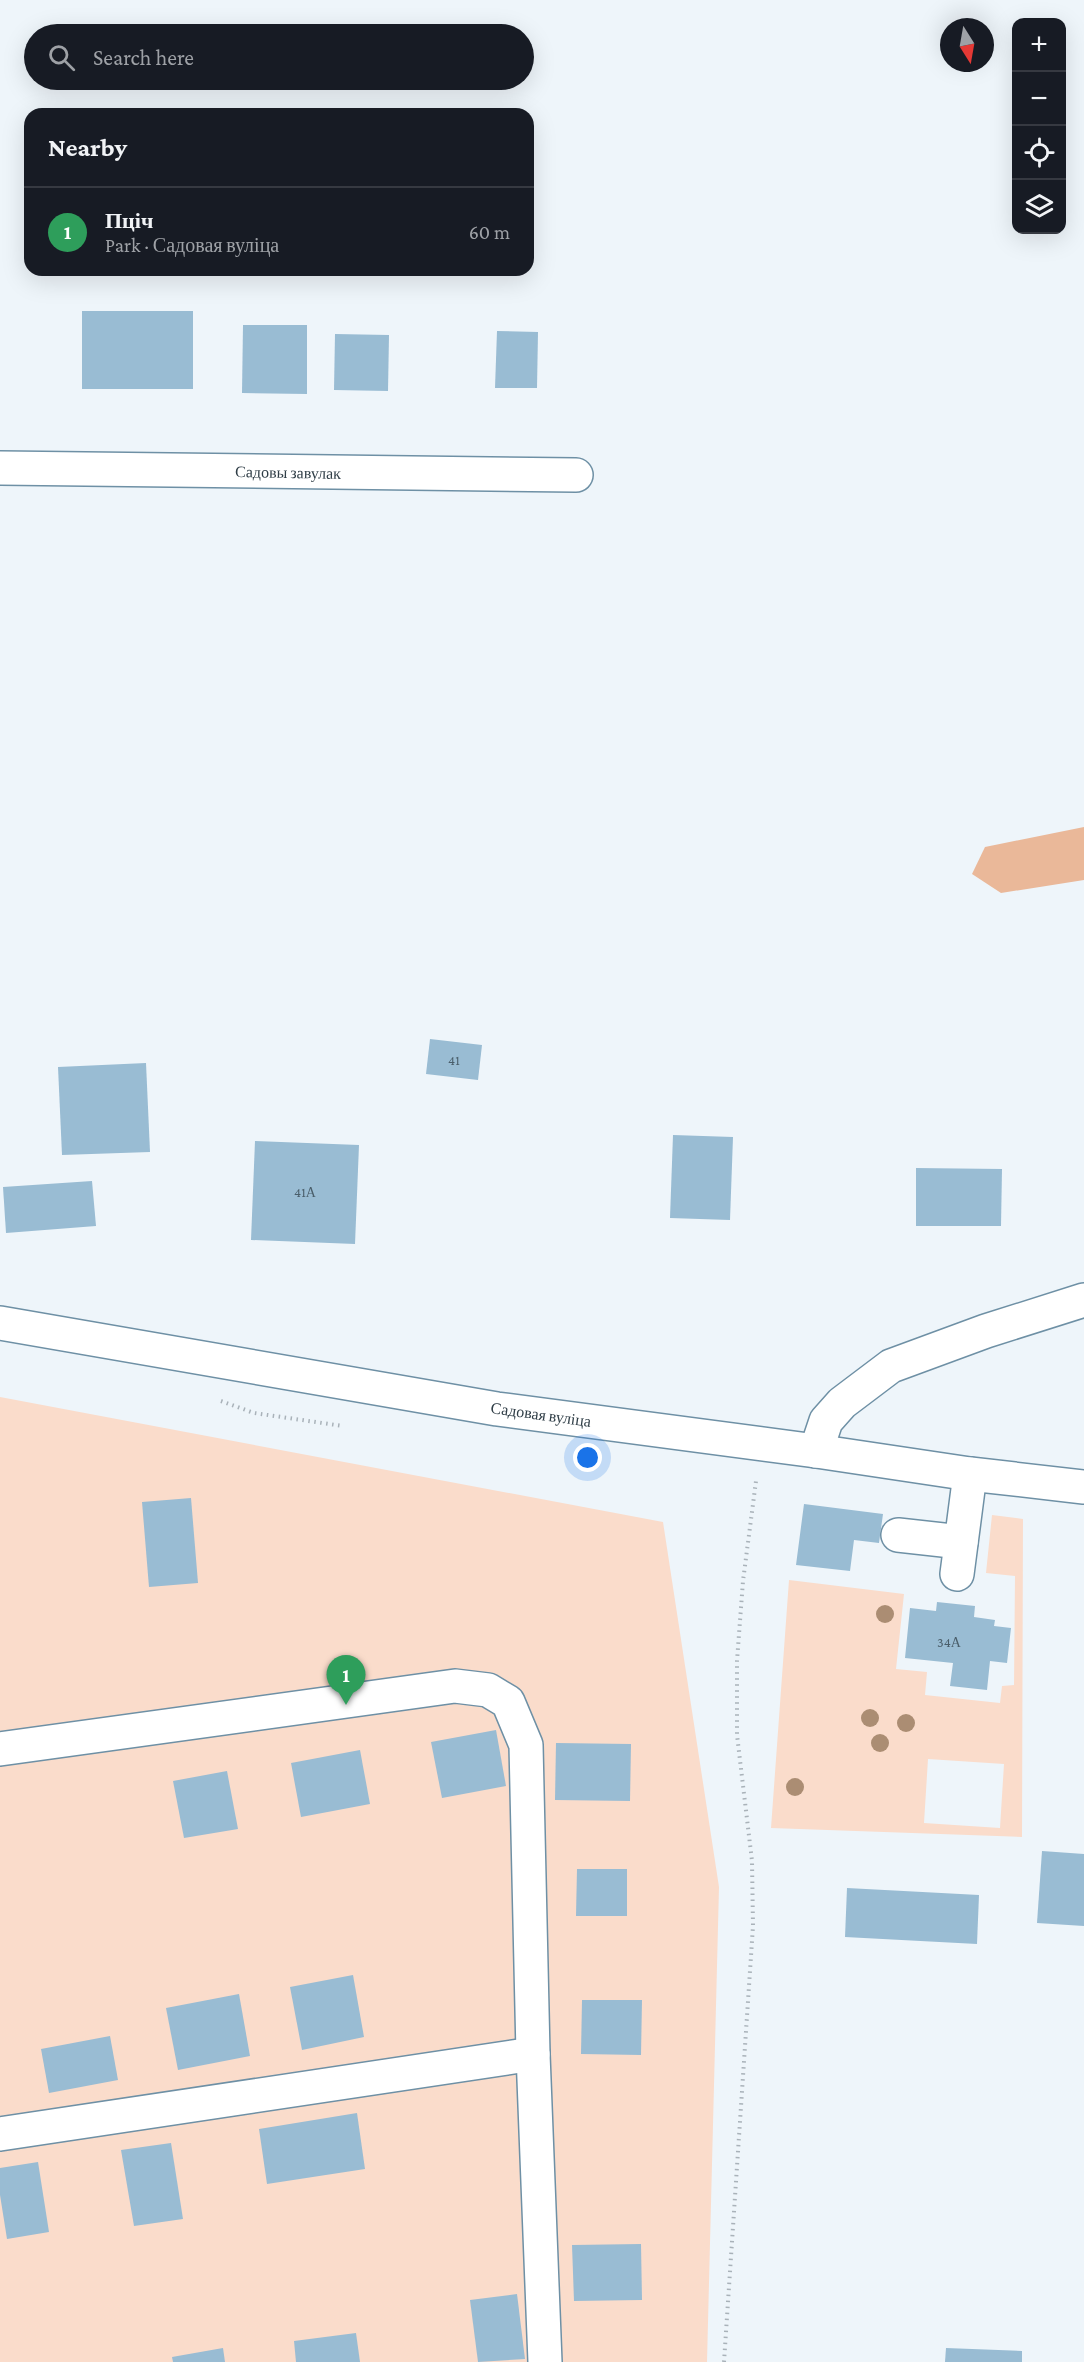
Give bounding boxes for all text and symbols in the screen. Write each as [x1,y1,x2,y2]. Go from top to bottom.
north arrow [940,18,994,72]
map controls [1012,18,1066,234]
button: + [1012,18,1066,72]
search box [24,24,534,90]
icon: search [45,41,78,74]
text: Search here [93,45,194,70]
button: − [1012,72,1066,126]
button: locate [1012,126,1066,180]
text: Nearby [48,133,127,162]
button: layers [1012,180,1066,234]
text: Пціч [105,208,153,233]
text: 1 [64,221,71,243]
text: 60 m [469,221,510,243]
text: Park · Садовая вуліца [105,234,279,256]
street label: Садовы завулак [235,463,341,483]
house number: 41 [448,1052,460,1068]
house number: 41А [294,1184,317,1200]
street label: Садовая вуліца [490,1399,592,1431]
your location [573,1443,602,1472]
house number: 34А [937,1634,962,1650]
pin: 1 [326,1656,366,1705]

